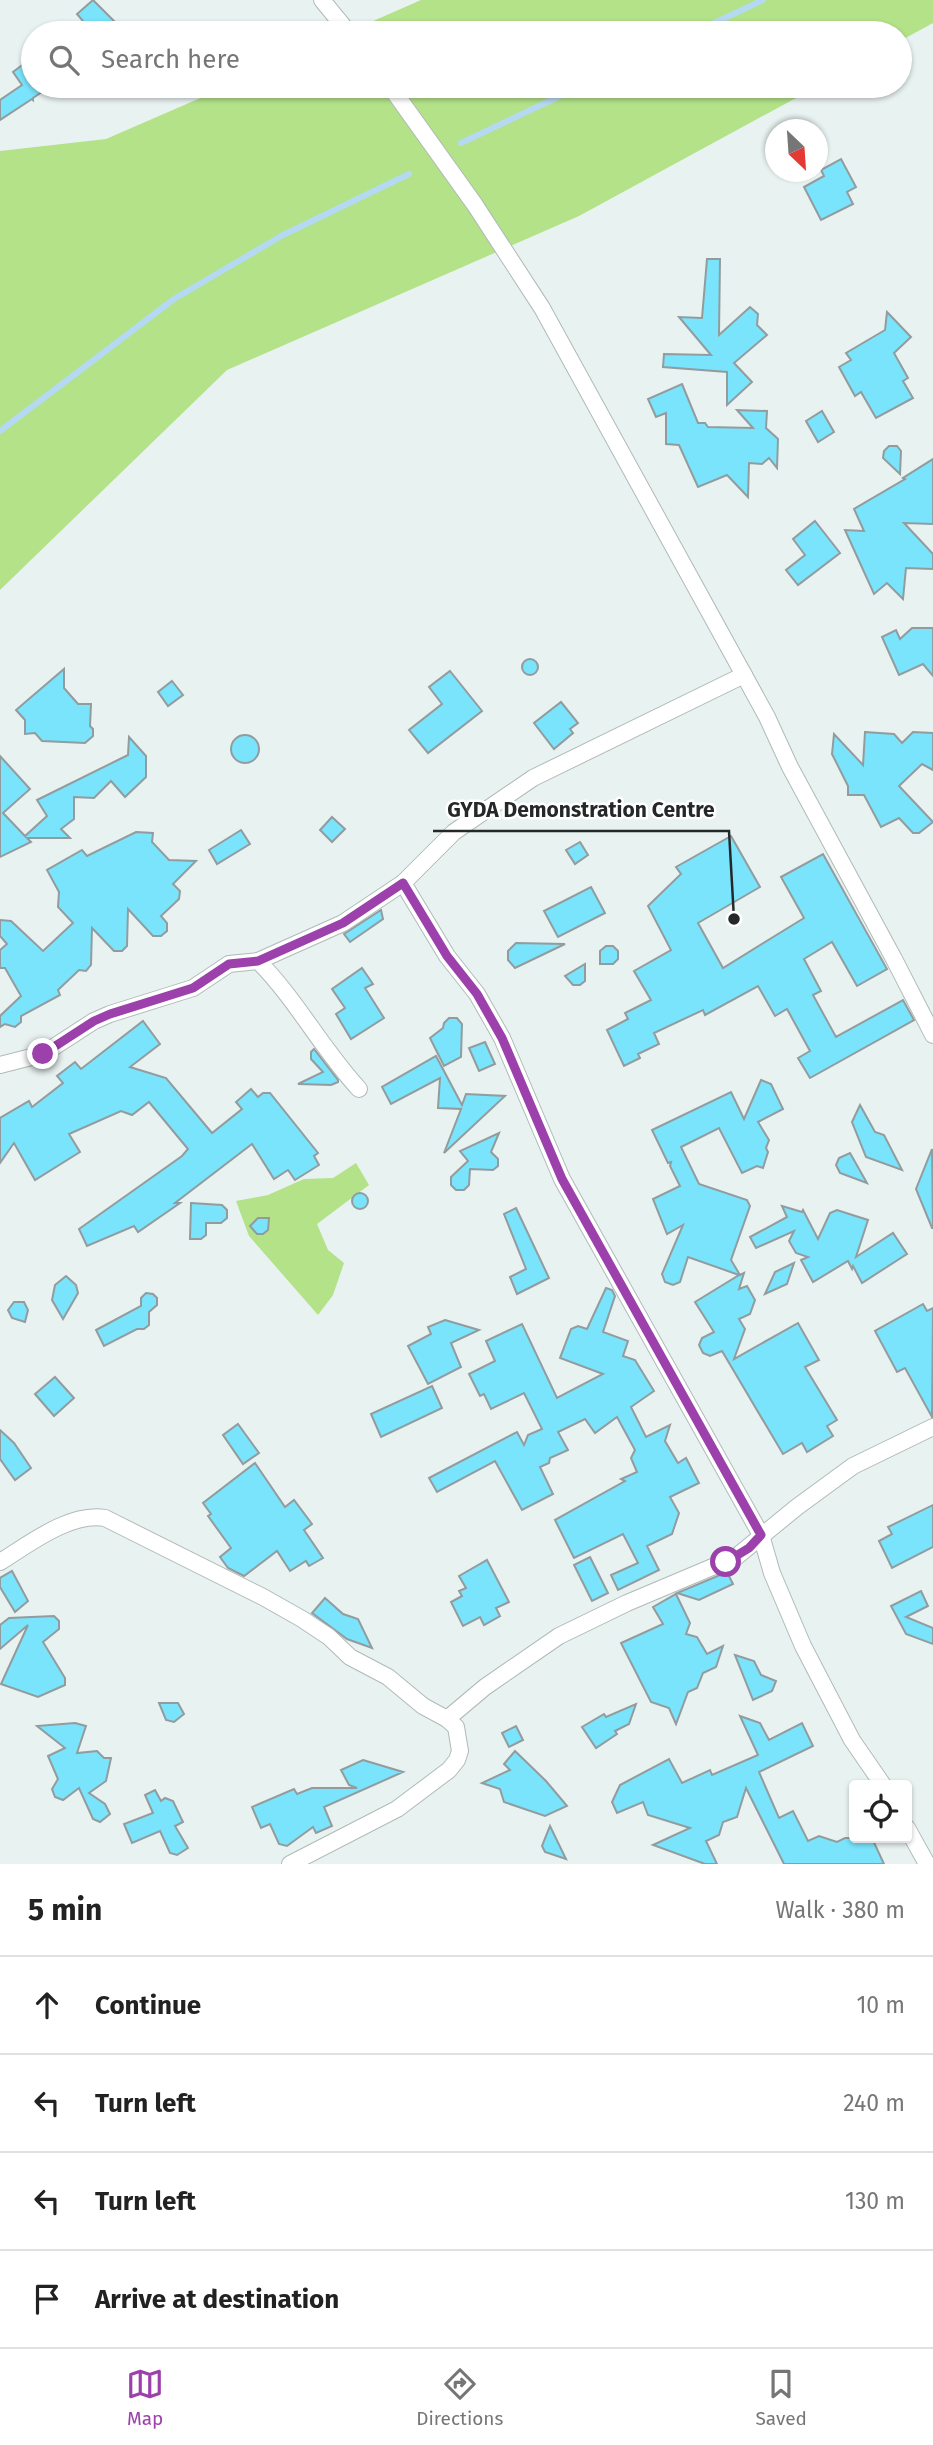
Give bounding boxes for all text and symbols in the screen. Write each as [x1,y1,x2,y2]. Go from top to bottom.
search box [21,21,912,98]
icon: search [45,41,83,79]
text: Search here [101,44,240,75]
north arrow [765,119,828,182]
callout: GYDA Demonstration Centre [433,789,729,831]
text: GYDA Demonstration Centre [447,797,715,823]
route end [27,1038,58,1069]
route start [710,1546,741,1577]
map controls [849,1780,912,1843]
button: locate [849,1780,912,1843]
text: 5 min [28,1892,102,1928]
text: Walk · 380 m [775,1896,905,1924]
icon: ahead [28,1986,66,2024]
text: Continue [95,1990,201,2021]
text: 10 m [856,1991,905,2019]
icon: left [28,2084,66,2122]
text: Turn left [95,2088,196,2119]
text: 240 m [843,2089,905,2117]
icon: left [28,2182,66,2220]
text: Turn left [95,2186,196,2217]
text: 130 m [845,2187,905,2215]
icon: arrive [28,2280,66,2318]
text: Arrive at destination [95,2284,339,2315]
tab: Map [126,2365,164,2430]
tab: Directions [416,2365,503,2430]
tab: Saved [756,2365,807,2430]

